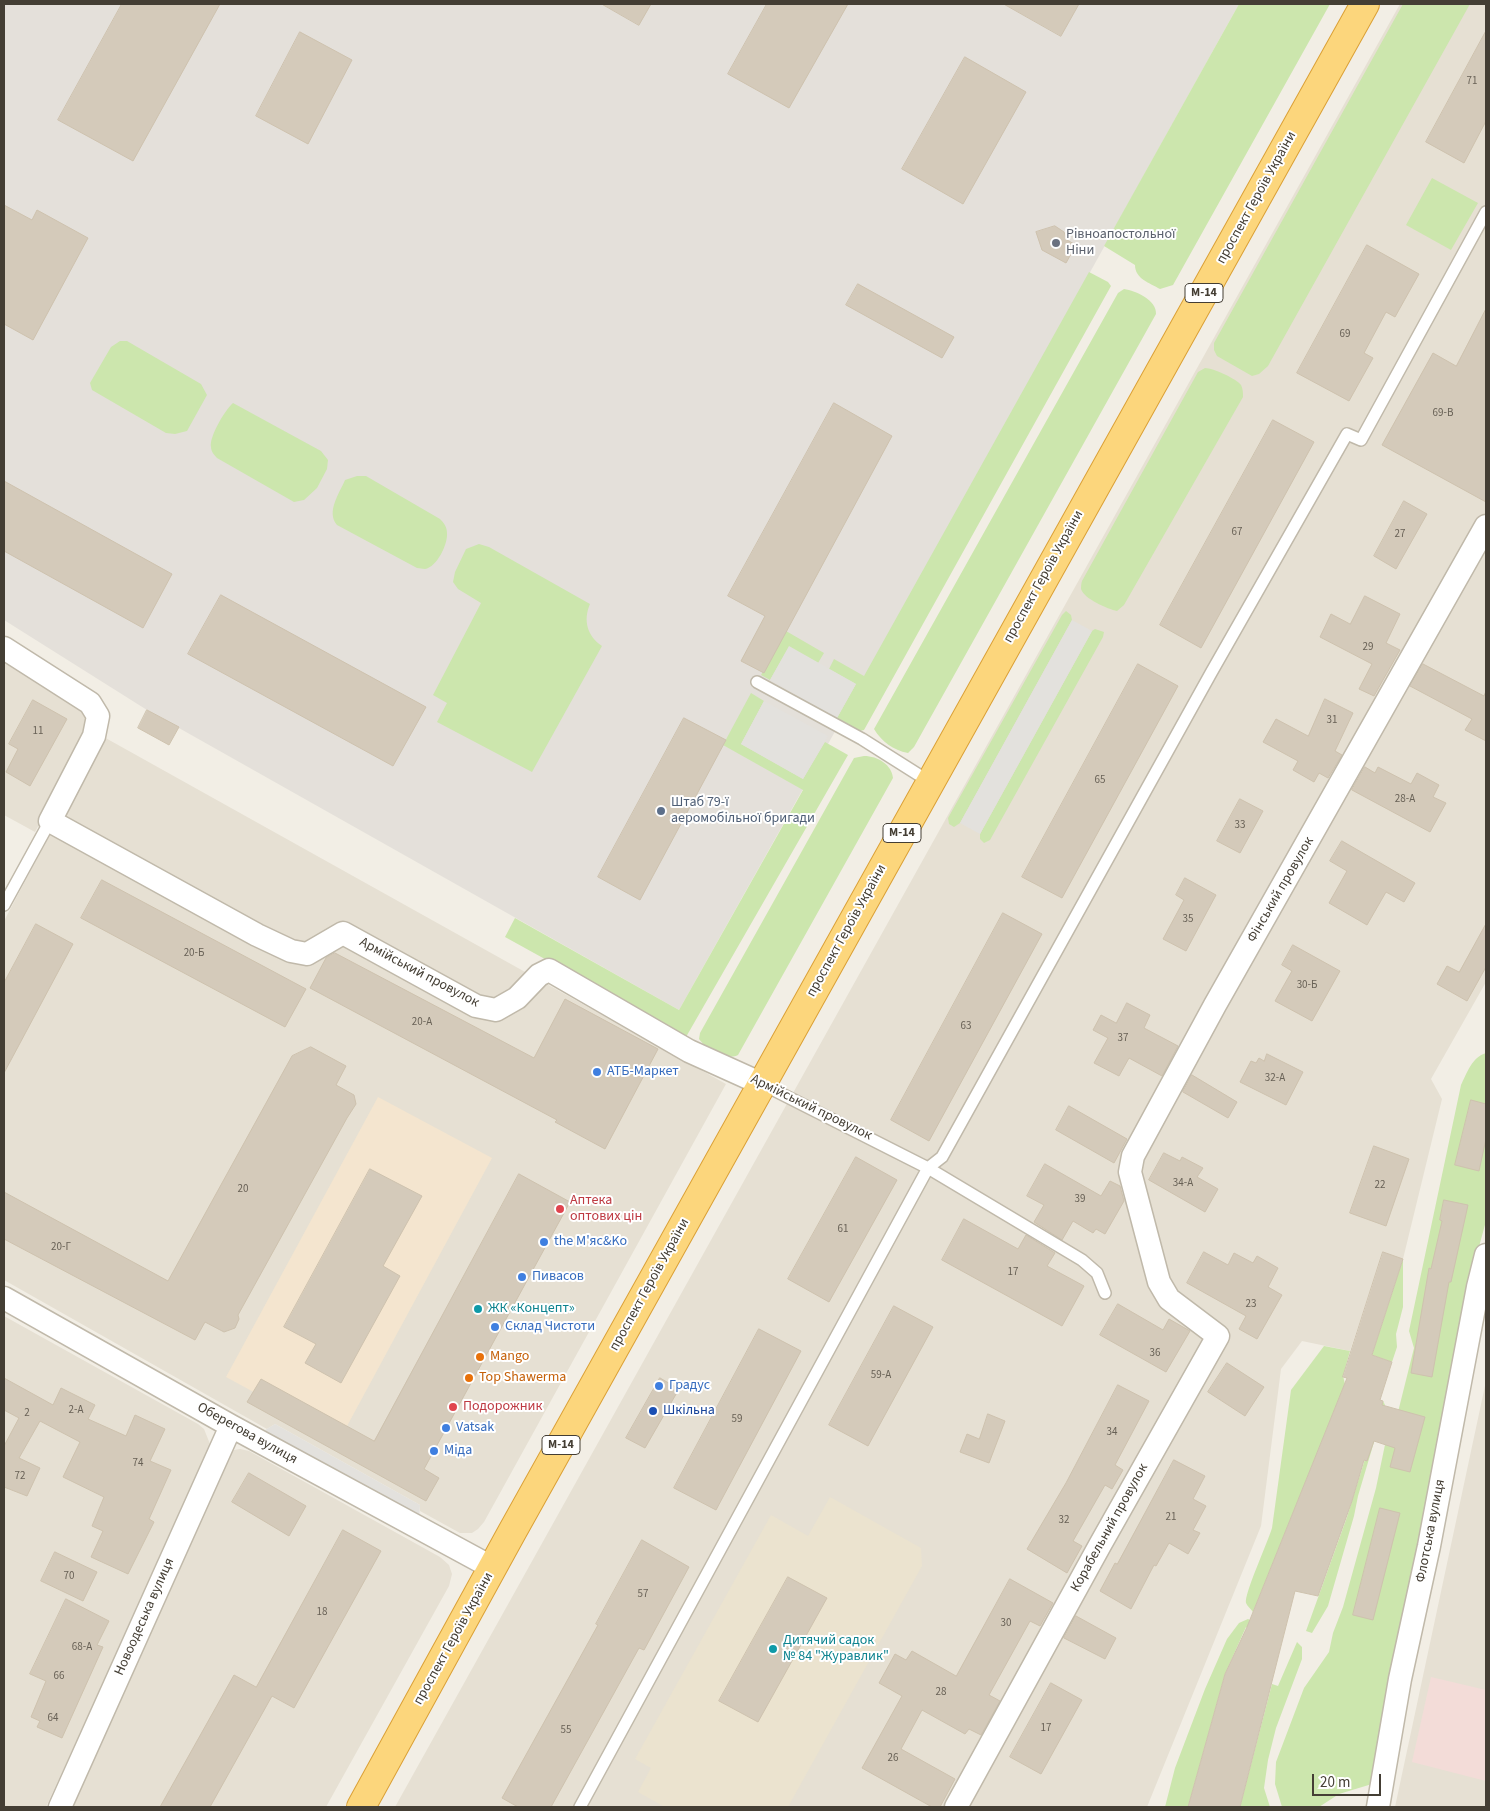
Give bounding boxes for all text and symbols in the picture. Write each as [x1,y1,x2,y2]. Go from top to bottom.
house number: 71 [1467,75,1477,89]
street label: проспект Героїв України [1214,129,1300,267]
place label: Рівноапостольної Ніни [1066,227,1175,260]
marker: Рівноапостольної Ніни [1050,237,1062,249]
road number: М-14 [1185,284,1223,302]
house number: 69 [1340,328,1350,342]
house number: 69-В [1433,407,1453,421]
street label: проспект Героїв України [1001,508,1087,646]
house number: 67 [1232,526,1242,540]
house number: 27 [1395,528,1405,542]
house number: 29 [1363,641,1373,655]
house number: 31 [1327,714,1337,728]
house number: 11 [33,725,43,739]
house number: 65 [1095,774,1105,788]
house number: 28-А [1395,793,1415,807]
place label: Штаб 79-ї аеромобільної бригади [671,795,815,828]
marker: Штаб 79-ї аеромобільної бригади [655,805,667,817]
house number: 33 [1235,819,1245,833]
road number: М-14 [883,824,921,842]
street label: Фінський провулок [1244,834,1318,946]
street label: проспект Героїв України [804,862,890,1000]
house number: 35 [1183,913,1193,927]
street label: Армійський провулок [356,934,482,1012]
house number: 20-Б [184,947,204,961]
house number: 30-Б [1297,979,1317,993]
house number: 20-А [412,1016,432,1030]
house number: 63 [961,1020,971,1034]
house number: 37 [1118,1032,1128,1046]
place label: АТБ-Маркет [607,1064,679,1080]
marker: АТБ-Маркет [591,1066,603,1078]
street label: Армійський провулок [748,1071,874,1145]
house number: 32-А [1265,1072,1285,1086]
house number: 34-А [1173,1177,1193,1191]
house number: 22 [1375,1179,1385,1193]
house number: 20 [238,1183,248,1197]
place label: Аптека оптових цін [570,1193,642,1226]
house number: 39 [1075,1193,1085,1207]
marker: Аптека оптових цін [554,1203,566,1215]
street label: проспект Героїв України [607,1216,693,1354]
house number: 61 [838,1223,848,1237]
place label: the М'яс&Kо [554,1234,627,1250]
marker: the М'яс&Kо [538,1236,550,1248]
house number: 20-Г [51,1241,71,1255]
house number: 17 [1008,1266,1018,1280]
place label: Пивасов [532,1269,584,1285]
marker: Пивасов [516,1271,528,1283]
house number: 23 [1246,1298,1256,1312]
place label: ЖК «Концепт» [488,1301,575,1317]
marker: ЖК «Концепт» [472,1303,484,1315]
place label: Склад Чистоти [505,1319,595,1335]
marker: Склад Чистоти [489,1321,501,1333]
house number: 36 [1150,1347,1160,1361]
place label: Mango [490,1349,529,1365]
marker: Mango [474,1351,486,1363]
house number: 59-А [871,1369,891,1383]
place label: Top Shawerma [479,1370,566,1386]
marker: Top Shawerma [463,1372,475,1384]
place label: Градус [669,1378,710,1394]
marker: Градус [653,1380,665,1392]
street label: Оберегова вулиця [194,1399,300,1469]
place label: Подорожник [463,1399,542,1415]
marker: Подорожник [447,1401,459,1413]
place label: Шкільна [663,1403,715,1419]
house number: 2-А [69,1404,83,1418]
marker: Шкільна [647,1405,659,1417]
house number: 2 [24,1407,30,1421]
house number: 59 [732,1413,742,1427]
place label: Vatsak [456,1420,494,1436]
marker: Vatsak [440,1422,452,1434]
house number: 34 [1107,1426,1117,1440]
road number: М-14 [542,1436,580,1454]
place label: Міда [444,1443,472,1459]
marker: Міда [428,1445,440,1457]
house number: 74 [133,1457,143,1471]
street label: Корабельний провулок [1068,1461,1152,1595]
house number: 72 [15,1470,25,1484]
street label: Флотська вулиця [1413,1478,1449,1584]
house number: 21 [1166,1511,1176,1525]
house number: 32 [1059,1514,1069,1528]
street label: Новоодеська вулиця [111,1555,179,1679]
house number: 70 [64,1570,74,1584]
street label: проспект Героїв України [411,1570,497,1708]
house number: 57 [638,1588,648,1602]
house number: 18 [317,1606,327,1620]
house number: 30 [1001,1617,1011,1631]
place label: Дитячий садок № 84 "Журавлик" [783,1633,889,1665]
house number: 68-А [72,1641,92,1655]
marker: Дитячий садок № 84 "Журавлик" [767,1643,779,1655]
house number: 66 [54,1670,64,1684]
house number: 28 [936,1686,946,1700]
house number: 64 [48,1712,58,1726]
house number: 17 [1041,1722,1051,1736]
house number: 55 [561,1724,571,1738]
house number: 26 [888,1752,898,1766]
scale bar [1315,1764,1384,1796]
text: 20 m [1320,1772,1350,1793]

